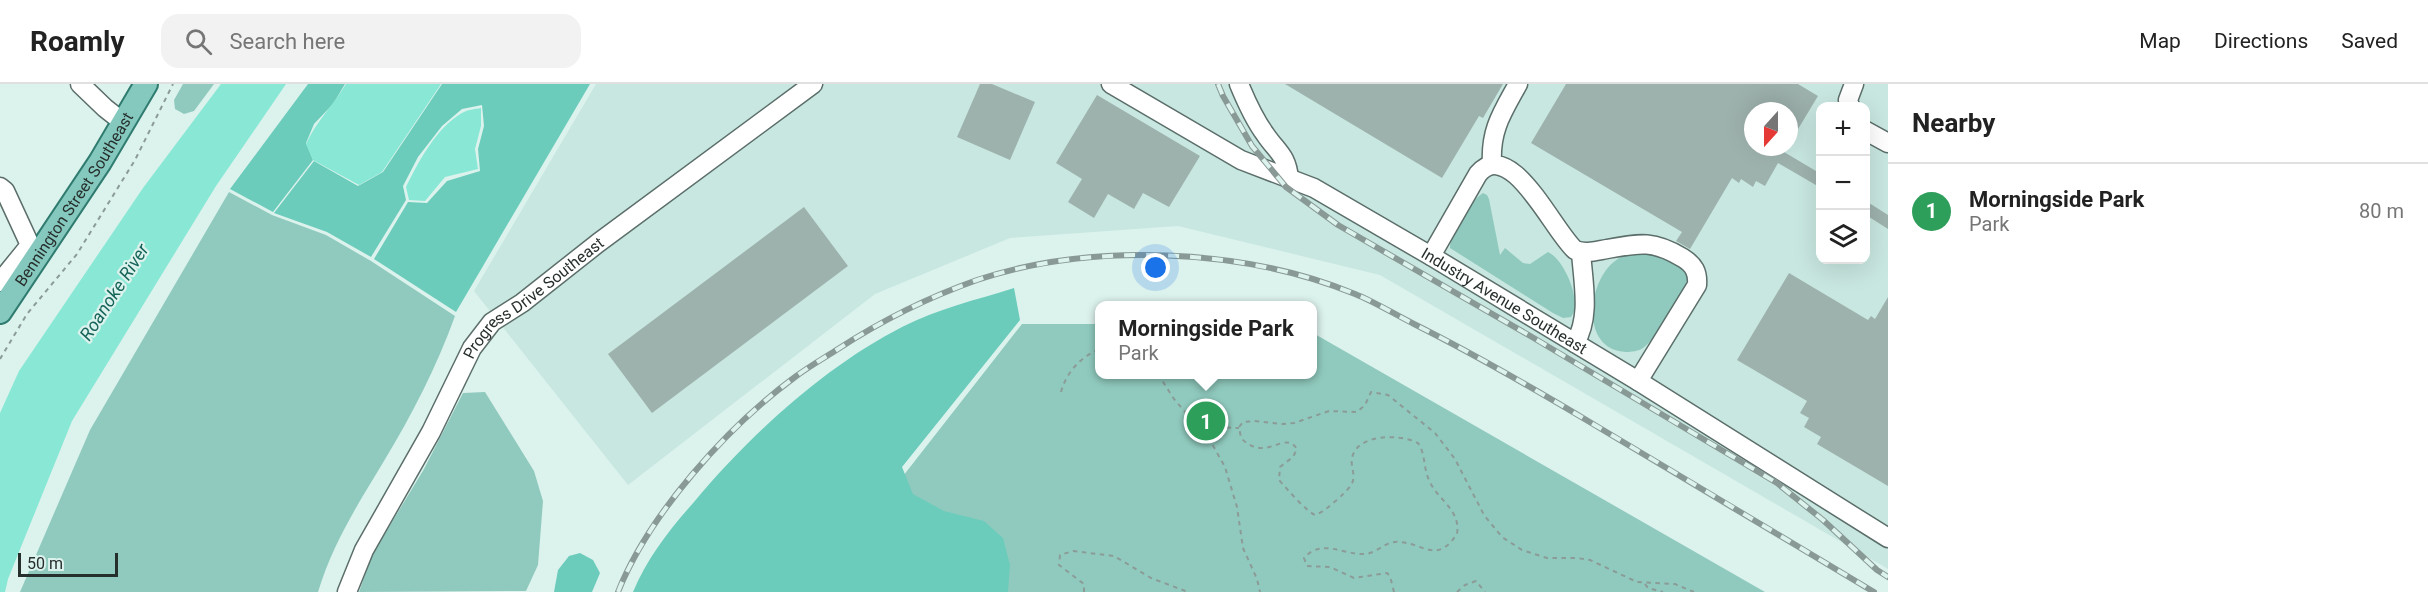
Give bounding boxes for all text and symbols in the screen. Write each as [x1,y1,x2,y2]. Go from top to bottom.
search box [161,14,581,68]
text: Roamly [30,25,125,58]
icon: search [182,25,215,58]
text: Search here [230,29,345,54]
text: Map [2139,29,2181,53]
text: Directions [2214,29,2308,53]
text: Saved [2341,29,2398,53]
north arrow [1744,102,1798,156]
map controls [1816,102,1870,264]
button: + [1816,102,1870,156]
text: Nearby [1912,108,1995,138]
street label: Bennington Street Southeast [11,109,137,289]
button: − [1816,156,1870,210]
text: Morningside Park [1969,187,2144,212]
text: 1 [1926,199,1937,223]
text: 80 m [2359,199,2404,223]
button: layers [1816,210,1870,264]
text: Park [1969,212,2009,236]
street label: Progress Drive Southeast [459,233,607,362]
water label: Roanoke River [75,239,154,344]
street label: Industry Avenue Southeast [1418,243,1591,358]
your location [1141,253,1170,282]
popup [1095,301,1317,379]
text: Morningside Park [1118,316,1294,341]
text: Park [1118,341,1159,365]
pin: 1 [1186,398,1226,444]
scale bar [18,550,118,578]
text: 50 m [27,554,63,573]

